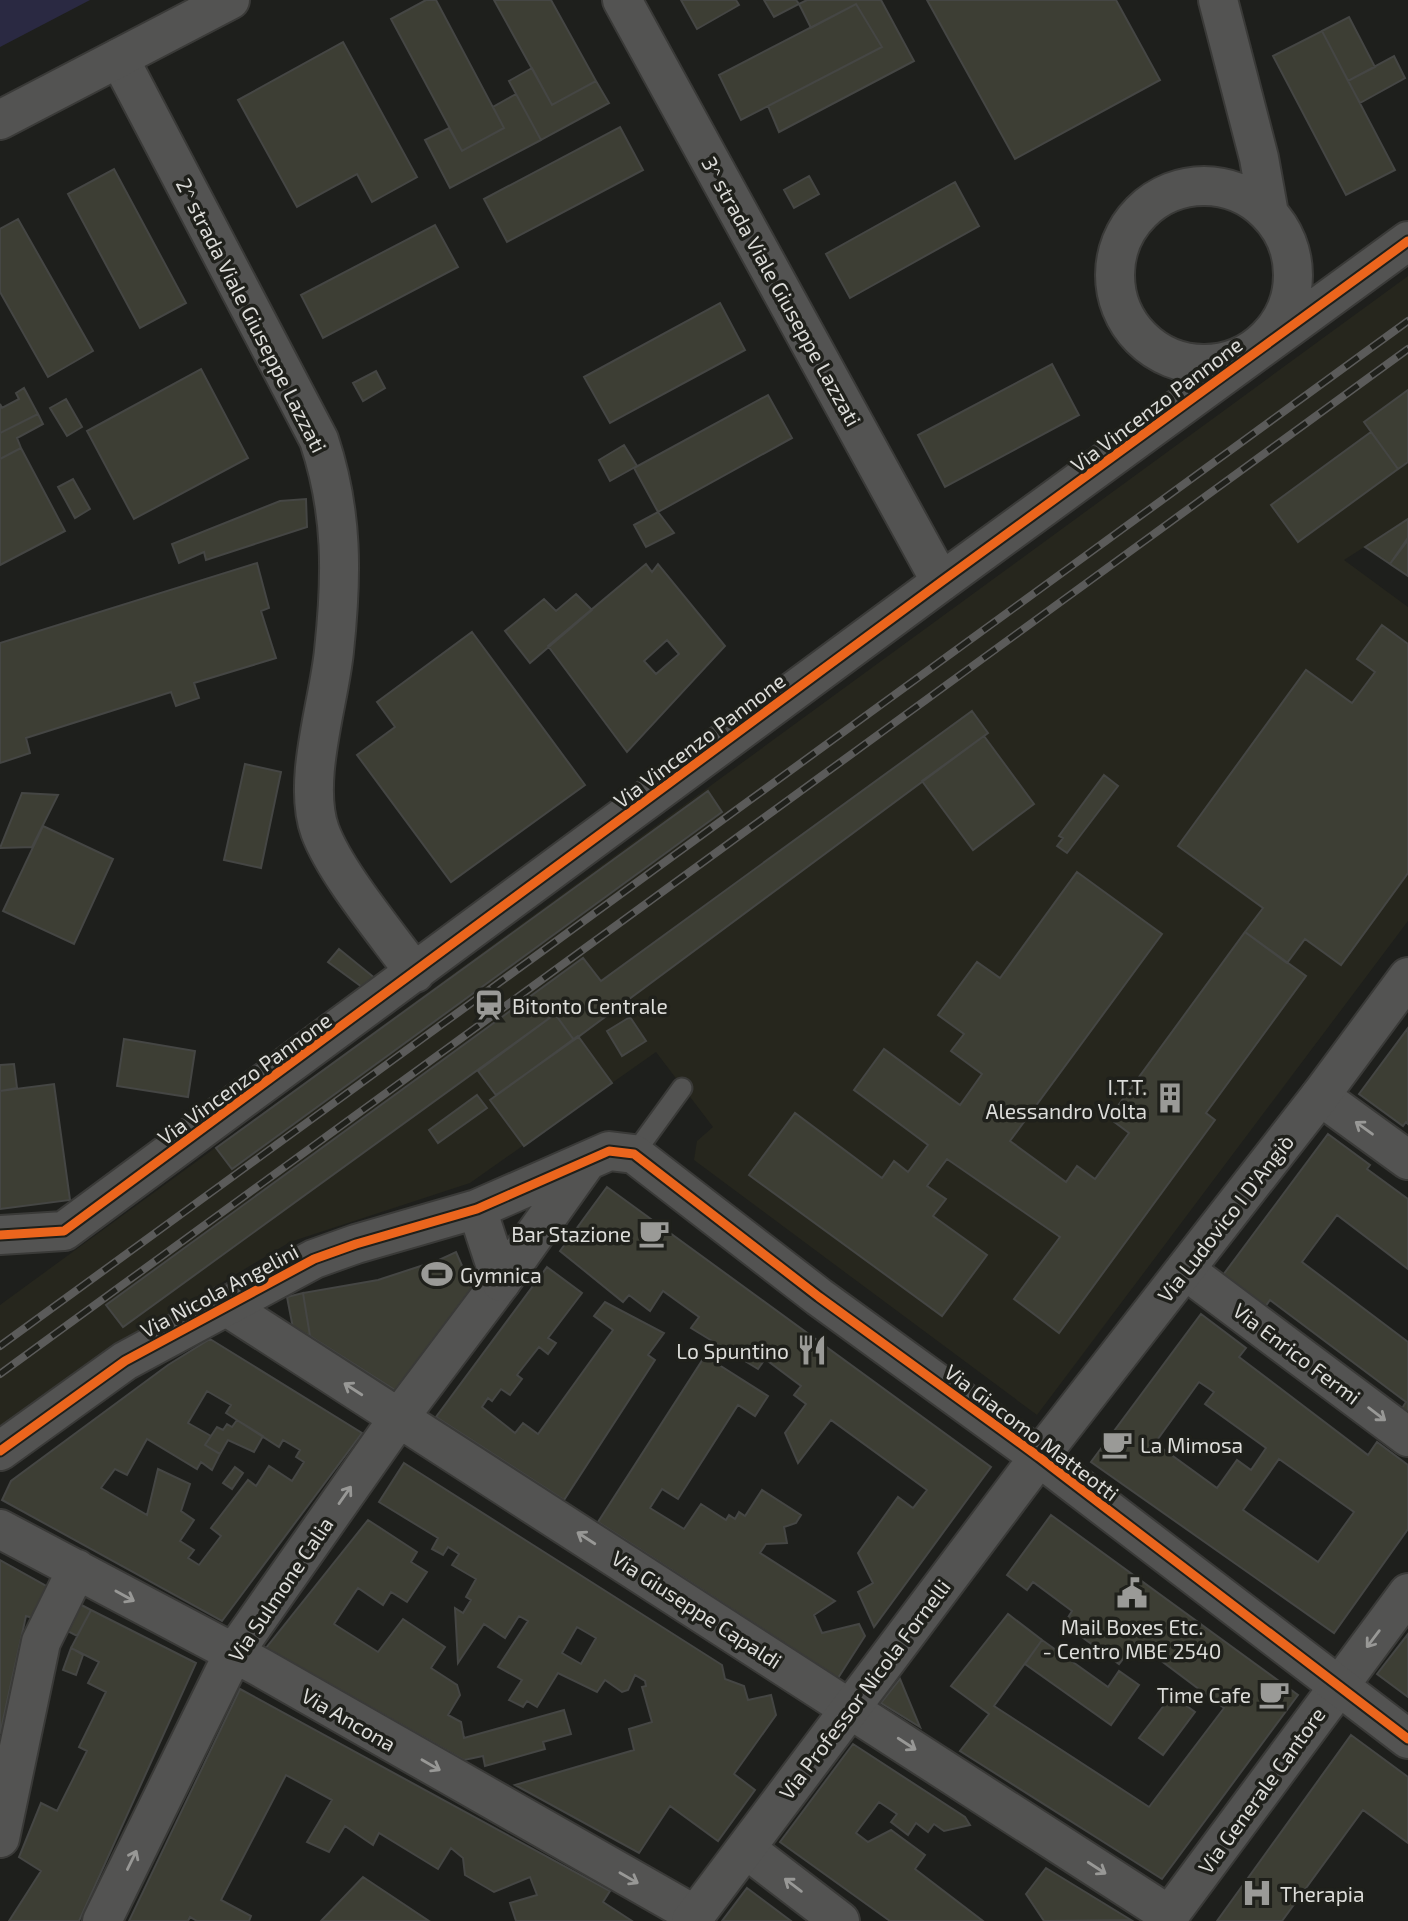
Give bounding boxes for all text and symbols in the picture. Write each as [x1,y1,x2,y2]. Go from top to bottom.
street label: 3^ strada Viale Giuseppe Lazzati [697,152,867,430]
street label: 2^ strada Viale Giuseppe Lazzati [172,174,332,456]
street label: Via Vincenzo Pannone [1065,331,1247,477]
street label: Via Vincenzo Pannone [608,667,790,813]
station icon: Bitonto Centrale [472,988,506,1022]
place label: Bitonto Centrale [512,993,668,1018]
street label: Via Vincenzo Pannone [152,1007,336,1149]
place label: I.T.T. Alessandro Volta [986,1074,1147,1123]
building icon: I.T.T. Alessandro Volta [1153,1081,1187,1115]
one-way arrow [1355,1121,1374,1135]
street label: Via Ludovico I D'Angiò [1152,1129,1298,1307]
cafe icon: Bar Stazione [637,1216,671,1250]
place label: Bar Stazione [511,1221,631,1246]
street label: Via Nicola Angelini [136,1238,302,1342]
sports icon: Gymnica [420,1257,454,1291]
place label: Gymnica [460,1262,542,1287]
street label: Via Enrico Fermi [1228,1297,1366,1409]
restaurant icon: Lo Spuntino [795,1333,829,1367]
place label: Lo Spuntino [676,1338,789,1363]
street label: Via Giacomo Matteotti [940,1358,1124,1506]
one-way arrow [343,1382,363,1396]
one-way arrow [1367,1406,1386,1421]
cafe icon: La Mimosa [1100,1427,1134,1461]
place label: La Mimosa [1140,1432,1243,1457]
one-way arrow [338,1486,352,1505]
street label: Via Sulmone Calia [222,1512,338,1666]
one-way arrow [576,1531,596,1545]
street label: Via Giuseppe Capaldi [607,1545,787,1673]
street label: Via Professor Nicola Fornelli [773,1574,955,1804]
public building icon: Mail Boxes Etc. - Centro MBE 2540 [1115,1576,1149,1610]
one-way arrow [114,1590,135,1603]
place label: Mail Boxes Etc. - Centro MBE 2540 [1043,1614,1221,1663]
one-way arrow [1366,1630,1381,1649]
cafe icon: Time Cafe [1257,1677,1291,1711]
street label: Via Ancona [297,1682,401,1756]
place label: Time Cafe [1157,1682,1251,1707]
street label: Via Generale Cantore [1192,1702,1330,1878]
one-way arrow [897,1736,916,1751]
one-way arrow [420,1759,441,1772]
one-way arrow [125,1850,139,1871]
one-way arrow [1087,1861,1107,1875]
one-way arrow [618,1871,638,1885]
hospital icon: Therapia [1240,1876,1274,1910]
one-way arrow [784,1878,803,1892]
place label: Therapia [1280,1881,1365,1906]

